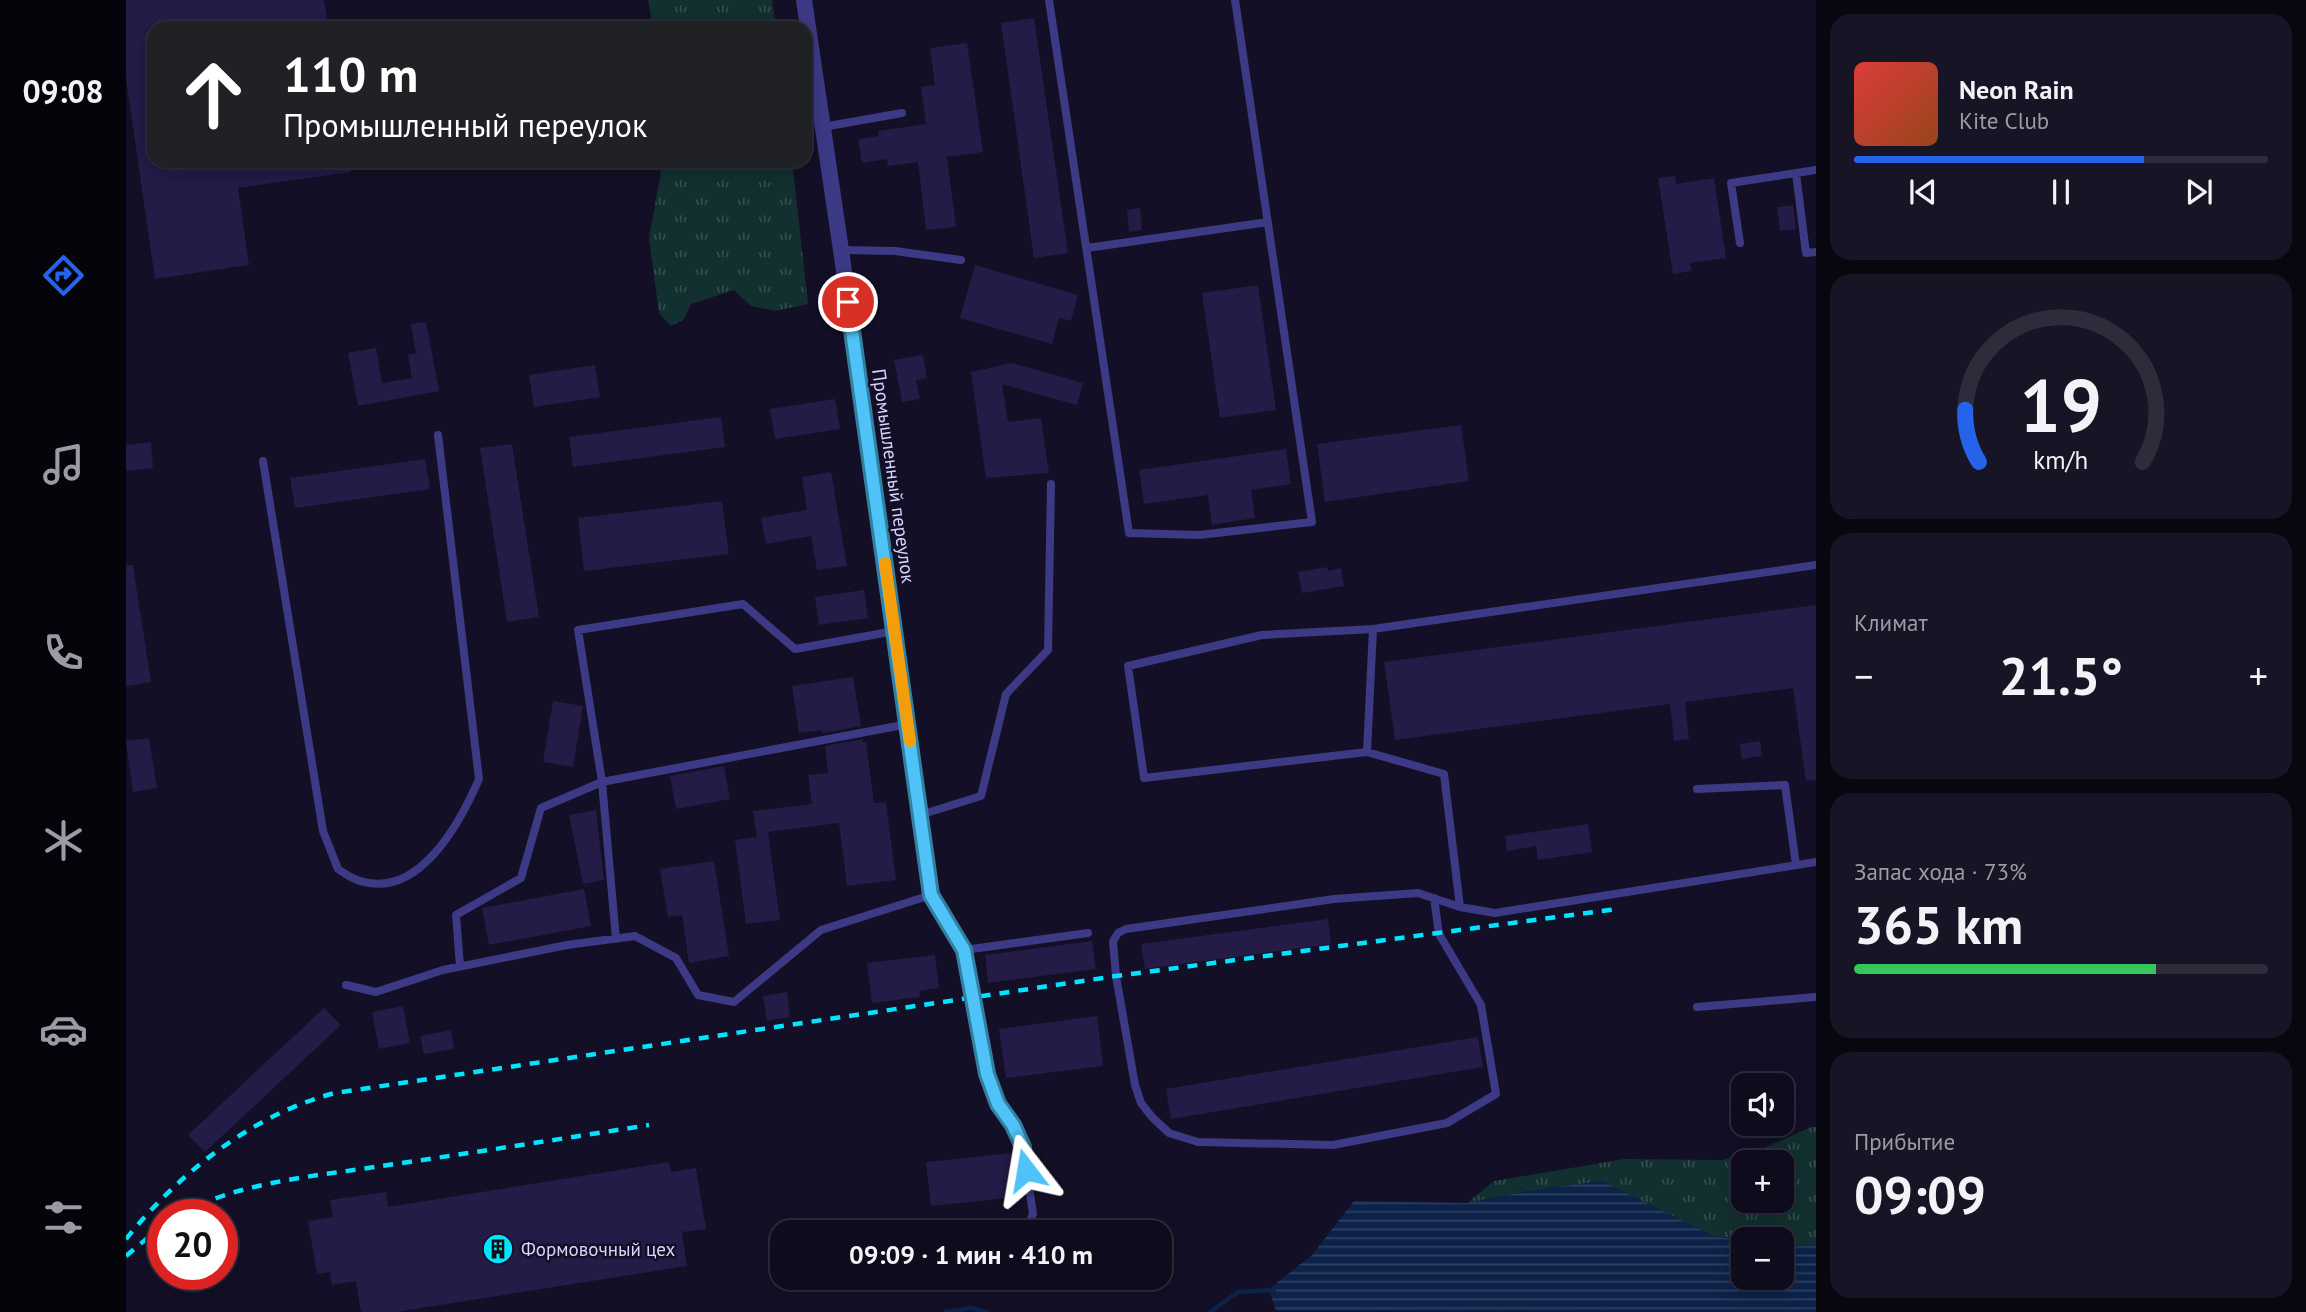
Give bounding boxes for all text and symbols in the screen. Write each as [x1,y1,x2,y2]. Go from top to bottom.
text: 110 m [283,42,418,106]
icon: ahead [168,49,259,140]
text: 09:08 [22,70,104,112]
text: Neon Rain [1959,73,2074,106]
text: Промышленный переулок [283,104,647,146]
text: Kite Club [1959,106,2049,135]
icon: previous [1904,173,1942,211]
icon: pause [2042,173,2080,211]
icon: next [2180,173,2218,211]
icon: directions [39,251,88,300]
pin [818,272,878,332]
icon: arrive [829,283,867,321]
text: 19 [2020,359,2102,453]
street label: Промышленный переулок [867,367,921,585]
icon: music [39,440,88,489]
text: km/h [2034,444,2088,476]
text: Климат [1854,608,1928,637]
icon: phone [39,628,88,677]
text: 21.5° [1999,642,2123,709]
text: − [1854,651,1873,700]
text: + [2249,651,2268,700]
icon: climate [39,816,88,865]
text: Запас хода · 73% [1854,857,2027,886]
text: 365 km [1854,891,2023,958]
icon: car [39,1005,88,1054]
map controls [1731,1073,1794,1290]
button: sound [1731,1073,1794,1136]
text: Прибытие [1854,1127,1955,1156]
position arrow [989,1133,1063,1207]
button: + [1731,1150,1794,1213]
text: 09:09 [1854,1161,1986,1228]
icon: filters [39,1193,88,1242]
speed limit sign: 20 [147,1199,238,1290]
button: − [1731,1227,1794,1290]
building icon: Формовочный цех [481,1232,515,1266]
place label: Формовочный цех [521,1237,676,1261]
text: 09:09 · 1 мин · 410 m [849,1238,1093,1271]

